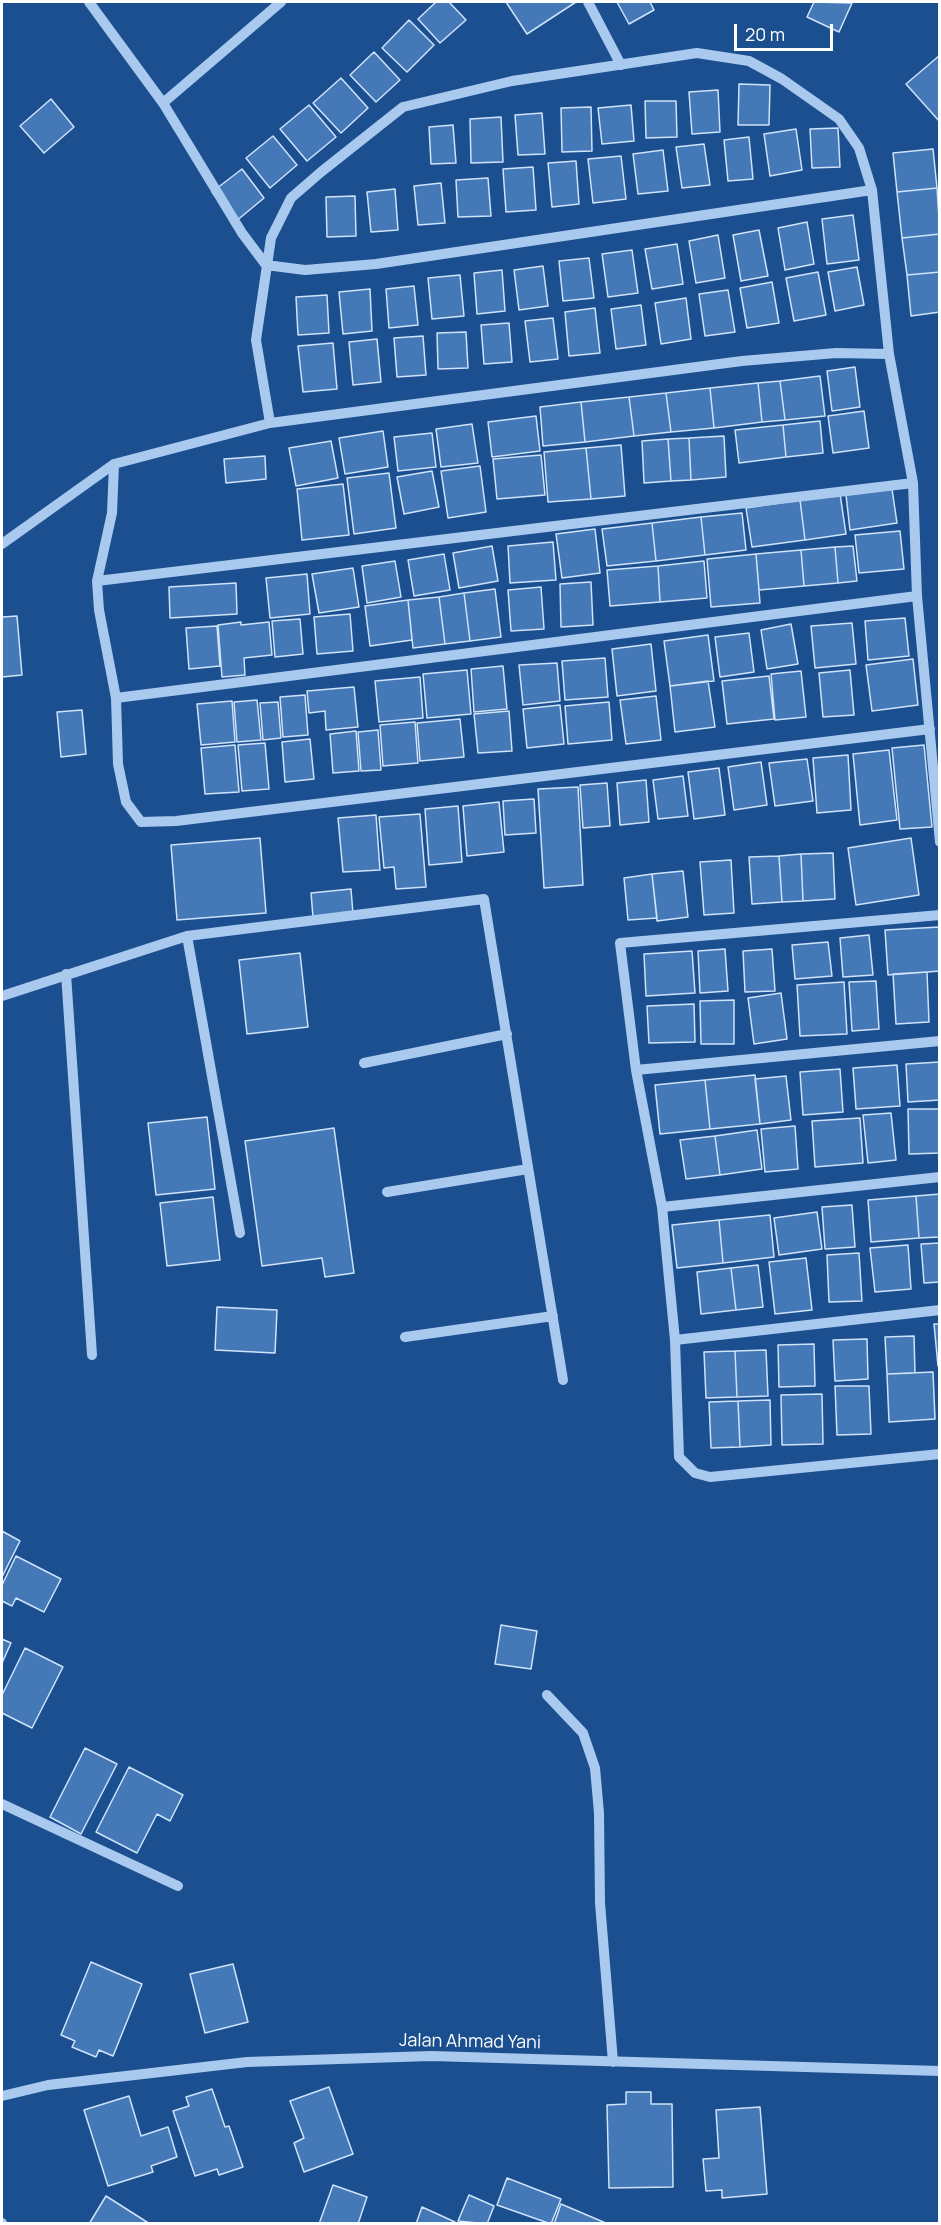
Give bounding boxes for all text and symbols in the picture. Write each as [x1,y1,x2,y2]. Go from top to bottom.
scale bar [737,12,836,50]
text: 20 m [745,22,785,46]
street label: Jalan Ahmad Yani [399,2030,541,2054]

